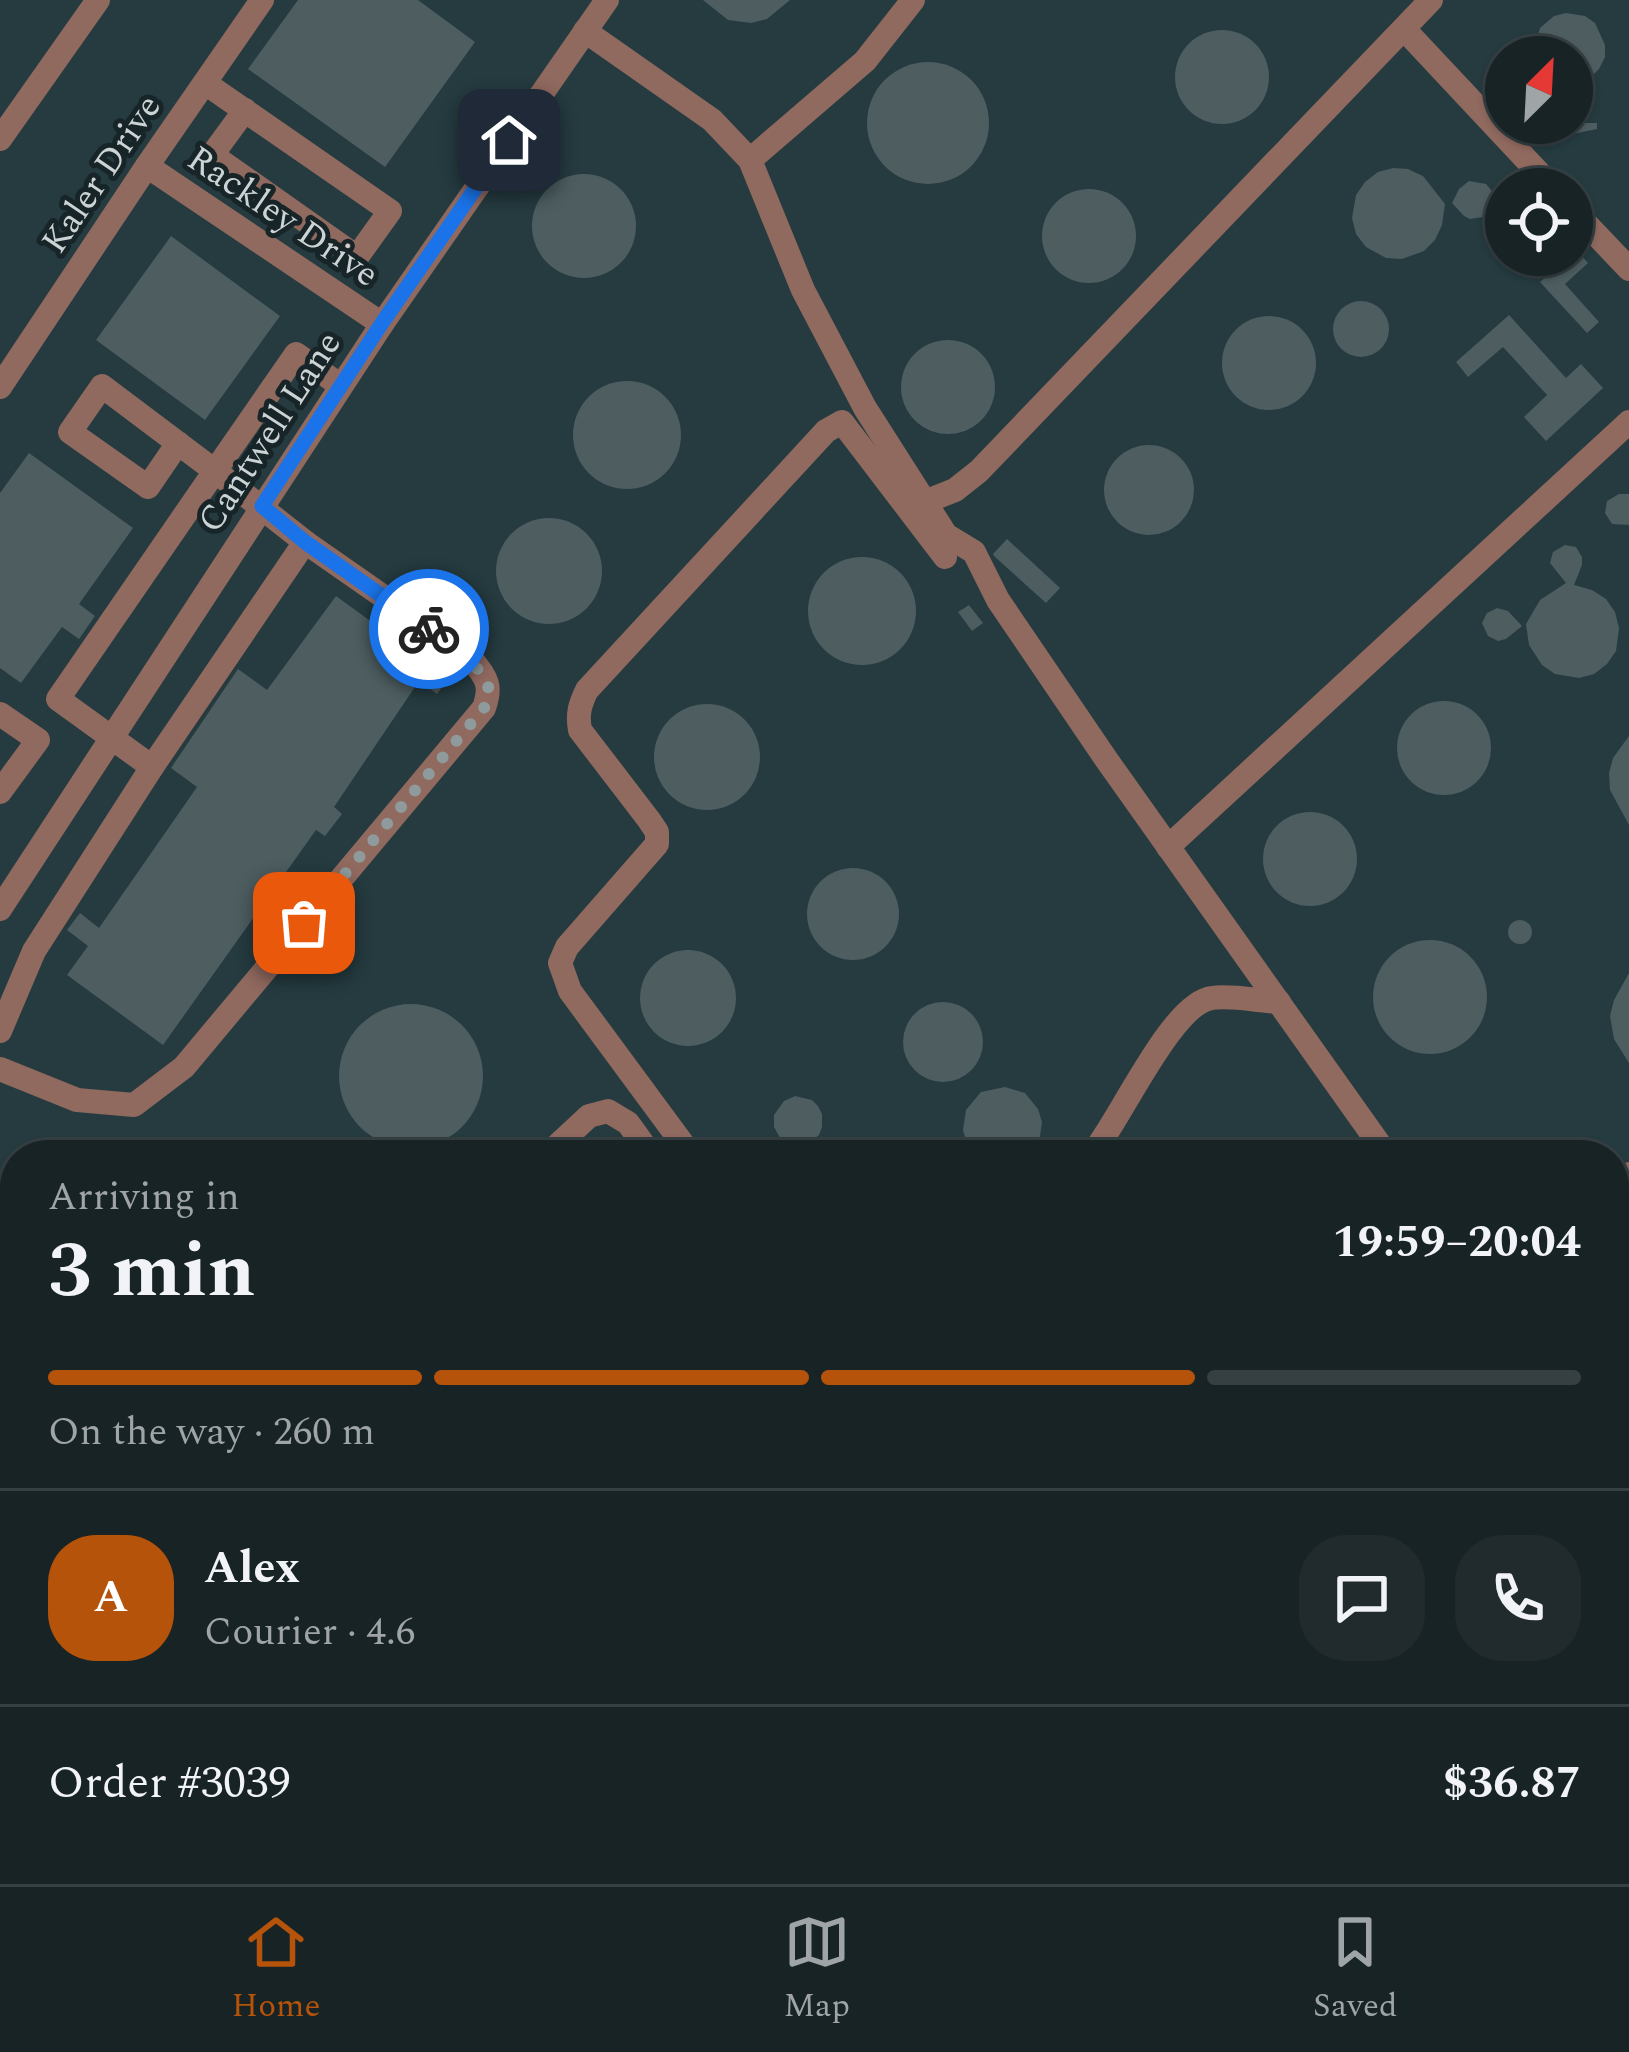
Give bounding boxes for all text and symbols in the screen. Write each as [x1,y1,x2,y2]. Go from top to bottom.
north arrow [1485,36,1593,144]
map controls [1485,36,1593,276]
street label: Kaler Drive [28,84,176,265]
pin [458,89,560,191]
icon: home [476,107,542,173]
street label: Rackley Drive [176,132,390,302]
button: locate [1485,168,1593,276]
street label: Cantwell Lane [184,321,356,544]
courier [369,569,489,689]
icon: bike [396,596,462,662]
pin [253,872,355,974]
icon: bag [271,890,337,956]
text: Arriving in [48,1168,240,1227]
text: 19:59–20:04 [1332,1208,1581,1277]
text: 3 min [48,1212,256,1331]
text: On the way · 260 m [48,1403,375,1462]
text: Alex [204,1534,300,1603]
button: chat [1299,1535,1425,1661]
button: phone [1455,1535,1581,1661]
text: A [94,1563,128,1632]
text: Courier · 4.6 [204,1603,415,1662]
text: Order #3039 [48,1749,291,1818]
text: $36.87 [1443,1749,1581,1818]
tab: Home [232,1909,320,2031]
tab: Map [783,1909,850,2031]
tab: Saved [1313,1909,1398,2031]

